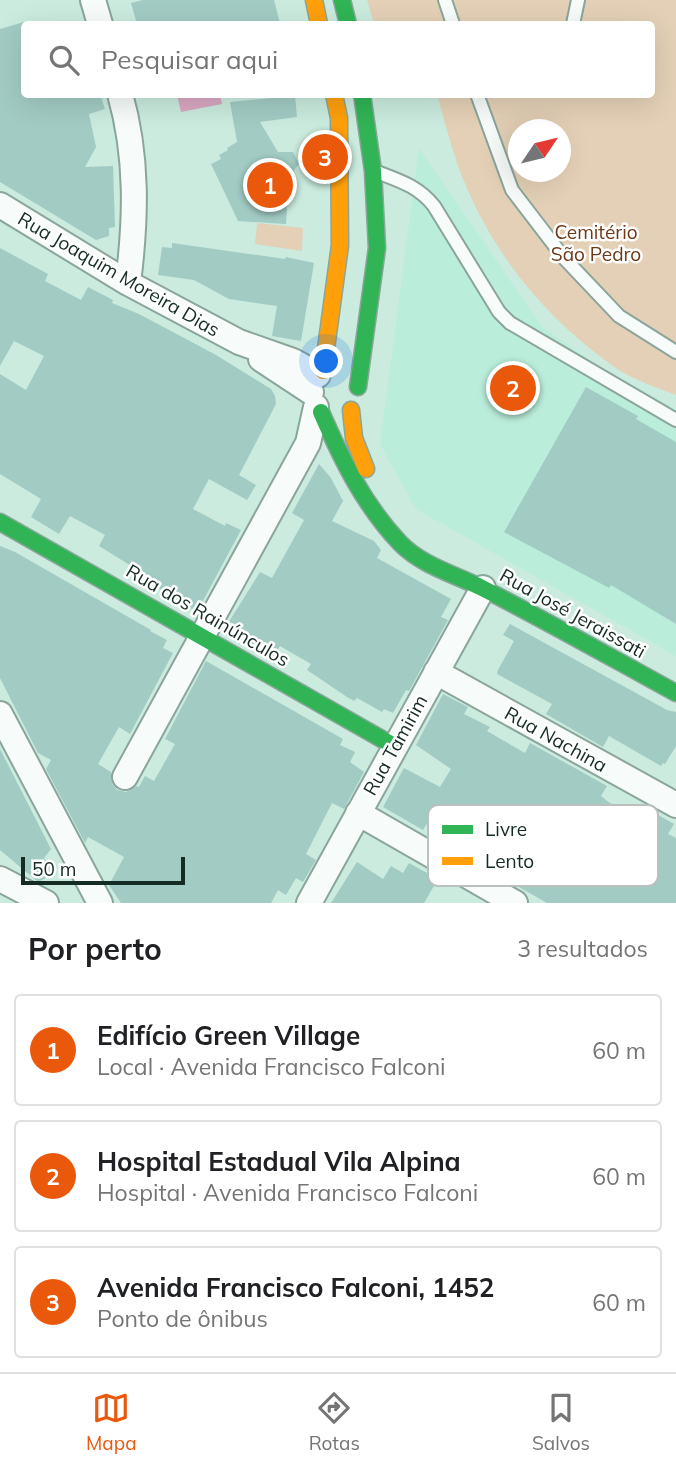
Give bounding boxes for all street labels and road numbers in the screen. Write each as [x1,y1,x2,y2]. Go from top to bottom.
street label: Rua Joaquim Moreira Dias [14,206,224,342]
street label: Rua dos Rainúnculos [122,558,294,672]
street label: Rua José Jeraissati [496,563,650,663]
street label: Rua Tamirim [358,691,432,799]
street label: Rua Nachina [500,701,612,777]

